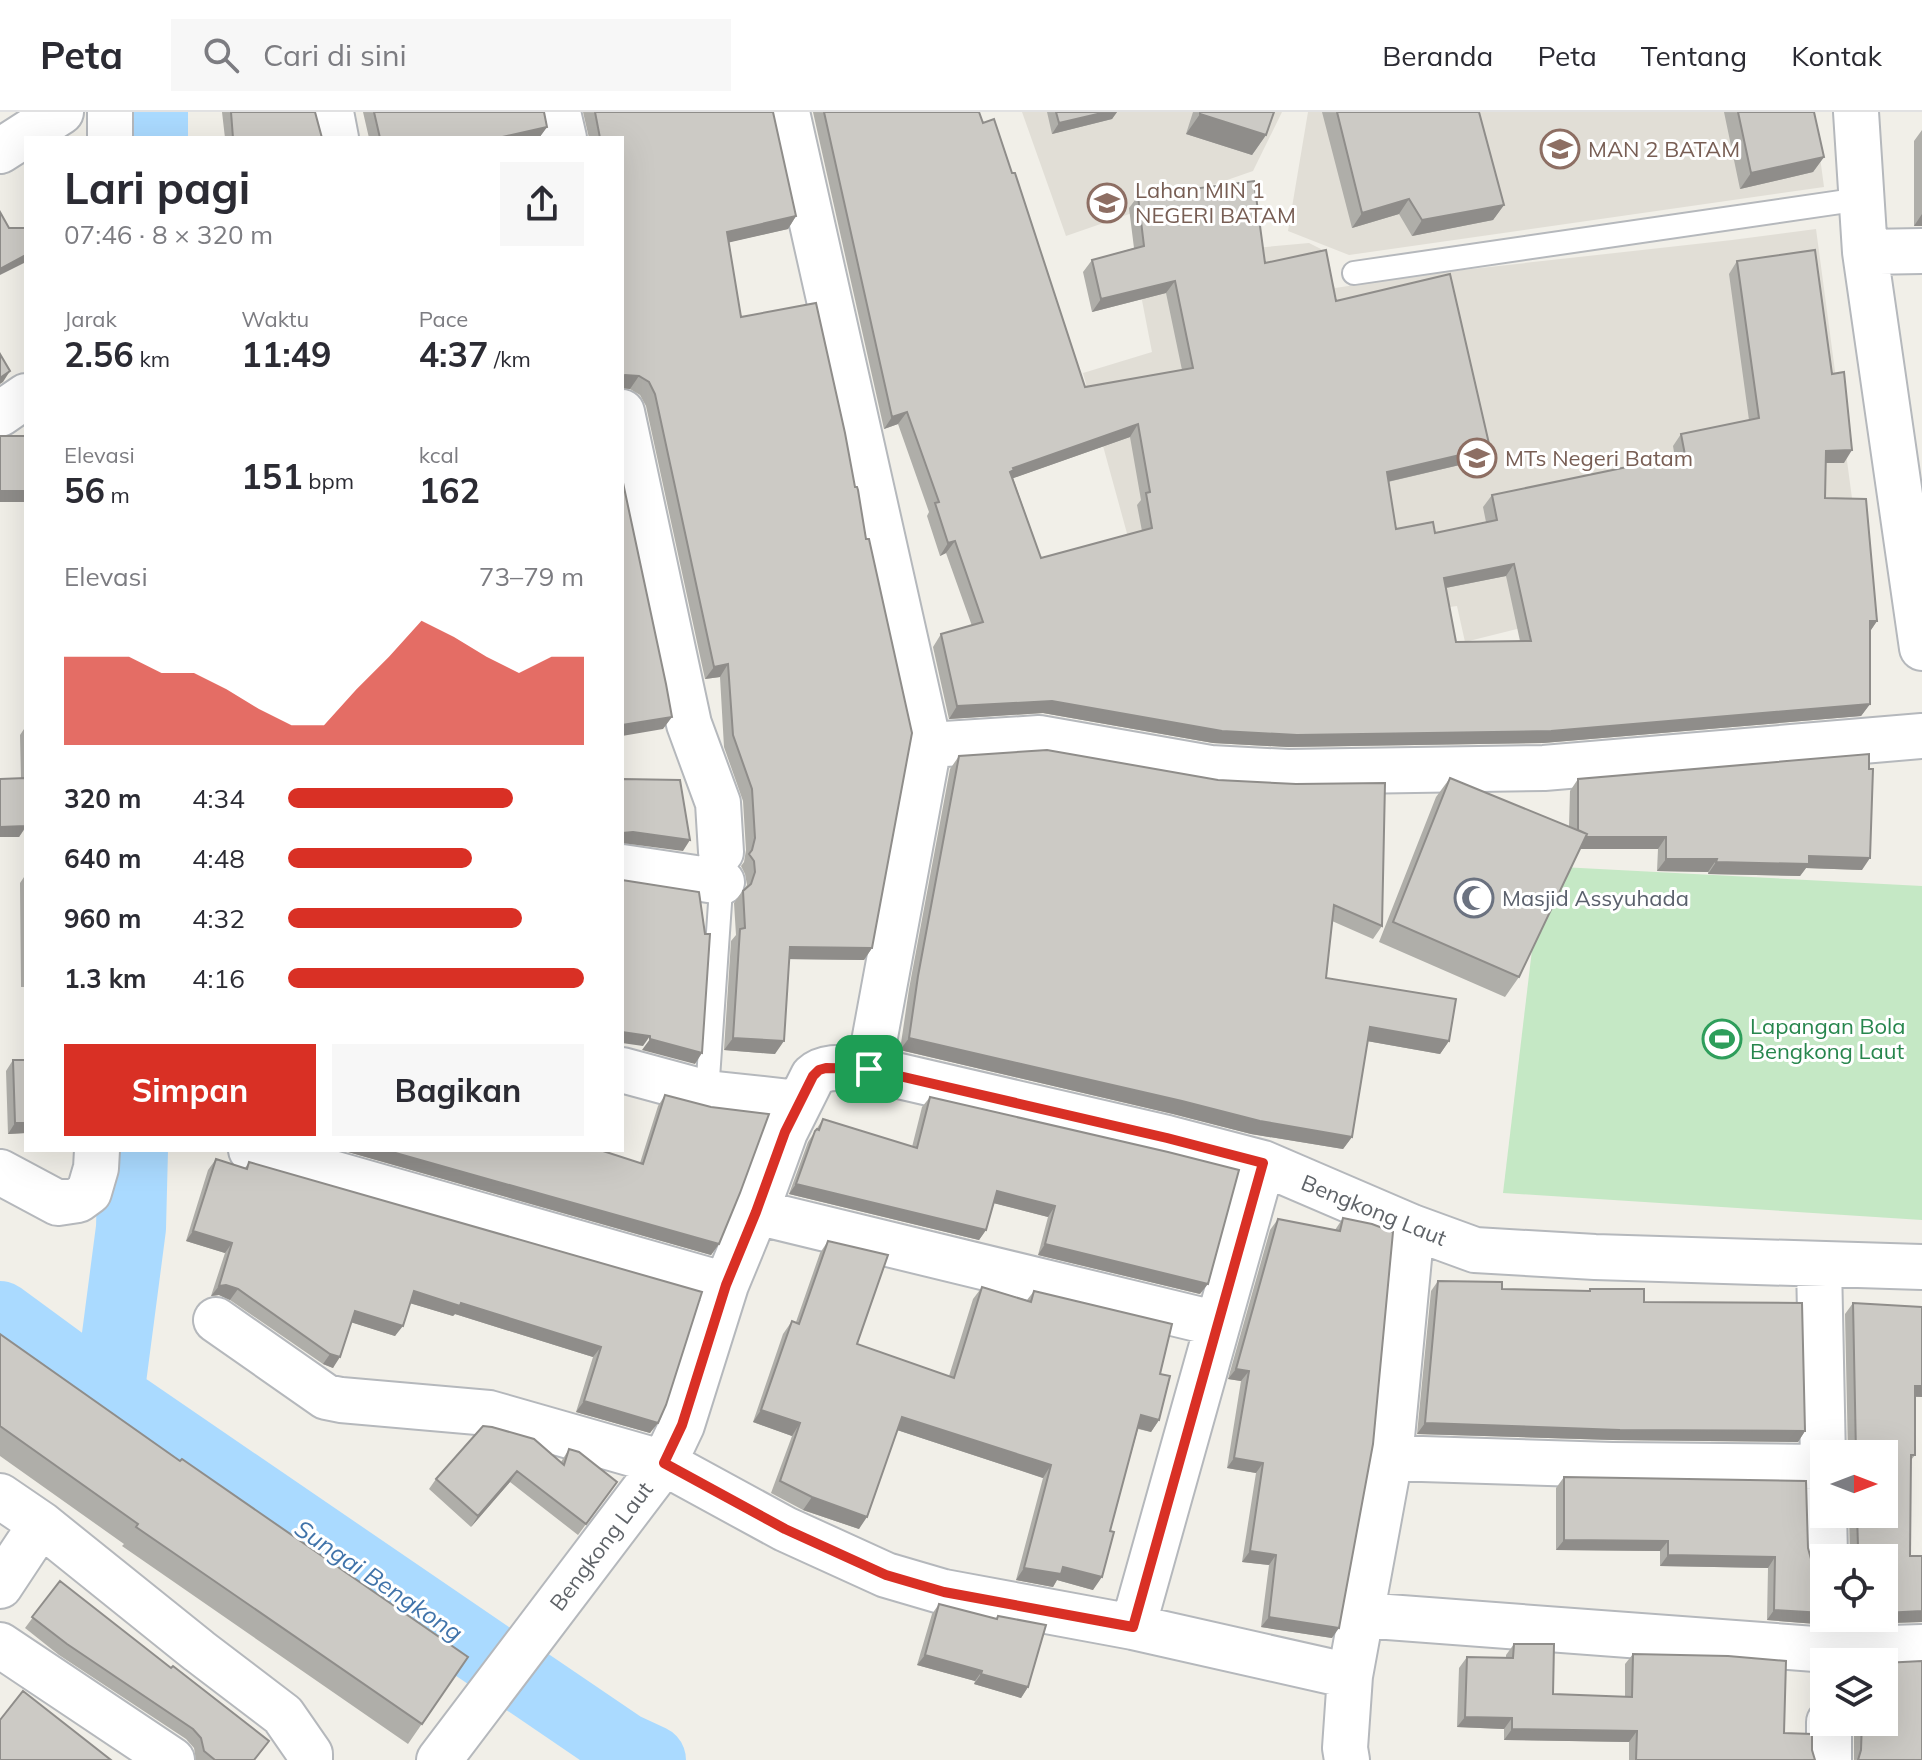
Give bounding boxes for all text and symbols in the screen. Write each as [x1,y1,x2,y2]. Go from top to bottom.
search box [171,19,731,91]
text: Peta [40,31,123,79]
icon: search [199,33,243,77]
text: Cari di sini [263,36,407,74]
text: Beranda [1382,38,1493,73]
text: Peta [1537,38,1597,73]
text: Tentang [1641,38,1747,73]
text: Kontak [1791,38,1882,73]
school or university icon: MAN 2 BATAM [1539,128,1581,170]
place label: MAN 2 BATAM [1588,135,1740,163]
text: Lari pagi [64,160,250,215]
button: share [500,162,584,246]
place label: Lahan MIN 1 NEGERI BATAM [1135,176,1296,229]
school or university icon: Lahan MIN 1 NEGERI BATAM [1086,182,1128,224]
text: 07:46 · 8 × 320 m [64,218,273,251]
text: Jarak [64,305,117,333]
text: Waktu [241,305,309,333]
text: Pace [419,305,468,333]
text: 2.56 [64,333,134,376]
text: 11:49 [241,333,331,376]
text: 4:37 [419,333,488,376]
text: km [134,345,170,373]
text: /km [488,345,531,373]
school or university icon: MTs Negeri Batam [1456,437,1498,479]
text: Elevasi [64,441,135,469]
text: kcal [419,441,459,469]
place label: MTs Negeri Batam [1505,444,1693,472]
text: 151 [241,455,303,498]
text: bpm [303,467,354,495]
text: 56 [64,469,105,512]
text: 162 [419,469,480,512]
text: m [105,481,130,509]
text: Elevasi [64,560,148,593]
text: 73–79 m [479,560,584,593]
text: 320 m [64,782,141,815]
text: 4:34 [192,782,245,815]
text: 640 m [64,842,141,875]
text: 4:48 [192,842,245,875]
mosque icon: Masjid Assyuhada [1453,877,1495,919]
place label: Masjid Assyuhada [1502,884,1689,912]
text: 960 m [64,902,141,935]
text: 4:32 [192,902,245,935]
text: 1.3 km [64,962,147,995]
text: 4:16 [192,962,245,995]
place label: Lapangan Bola Bengkong Laut [1750,1012,1906,1065]
sports icon: Lapangan Bola Bengkong Laut [1701,1018,1743,1060]
pin [835,1035,903,1103]
button: Simpan [64,1044,316,1136]
button: Bagikan [332,1044,584,1136]
icon: arrive [847,1047,891,1091]
street label: Bengkong Laut [1297,1168,1451,1252]
north arrow [1810,1440,1898,1528]
map controls [1810,1440,1898,1736]
street label: Bengkong Laut [543,1476,659,1616]
water label: Sungai Bengkong [289,1513,469,1647]
button: locate [1810,1544,1898,1632]
button: layers [1810,1648,1898,1736]

